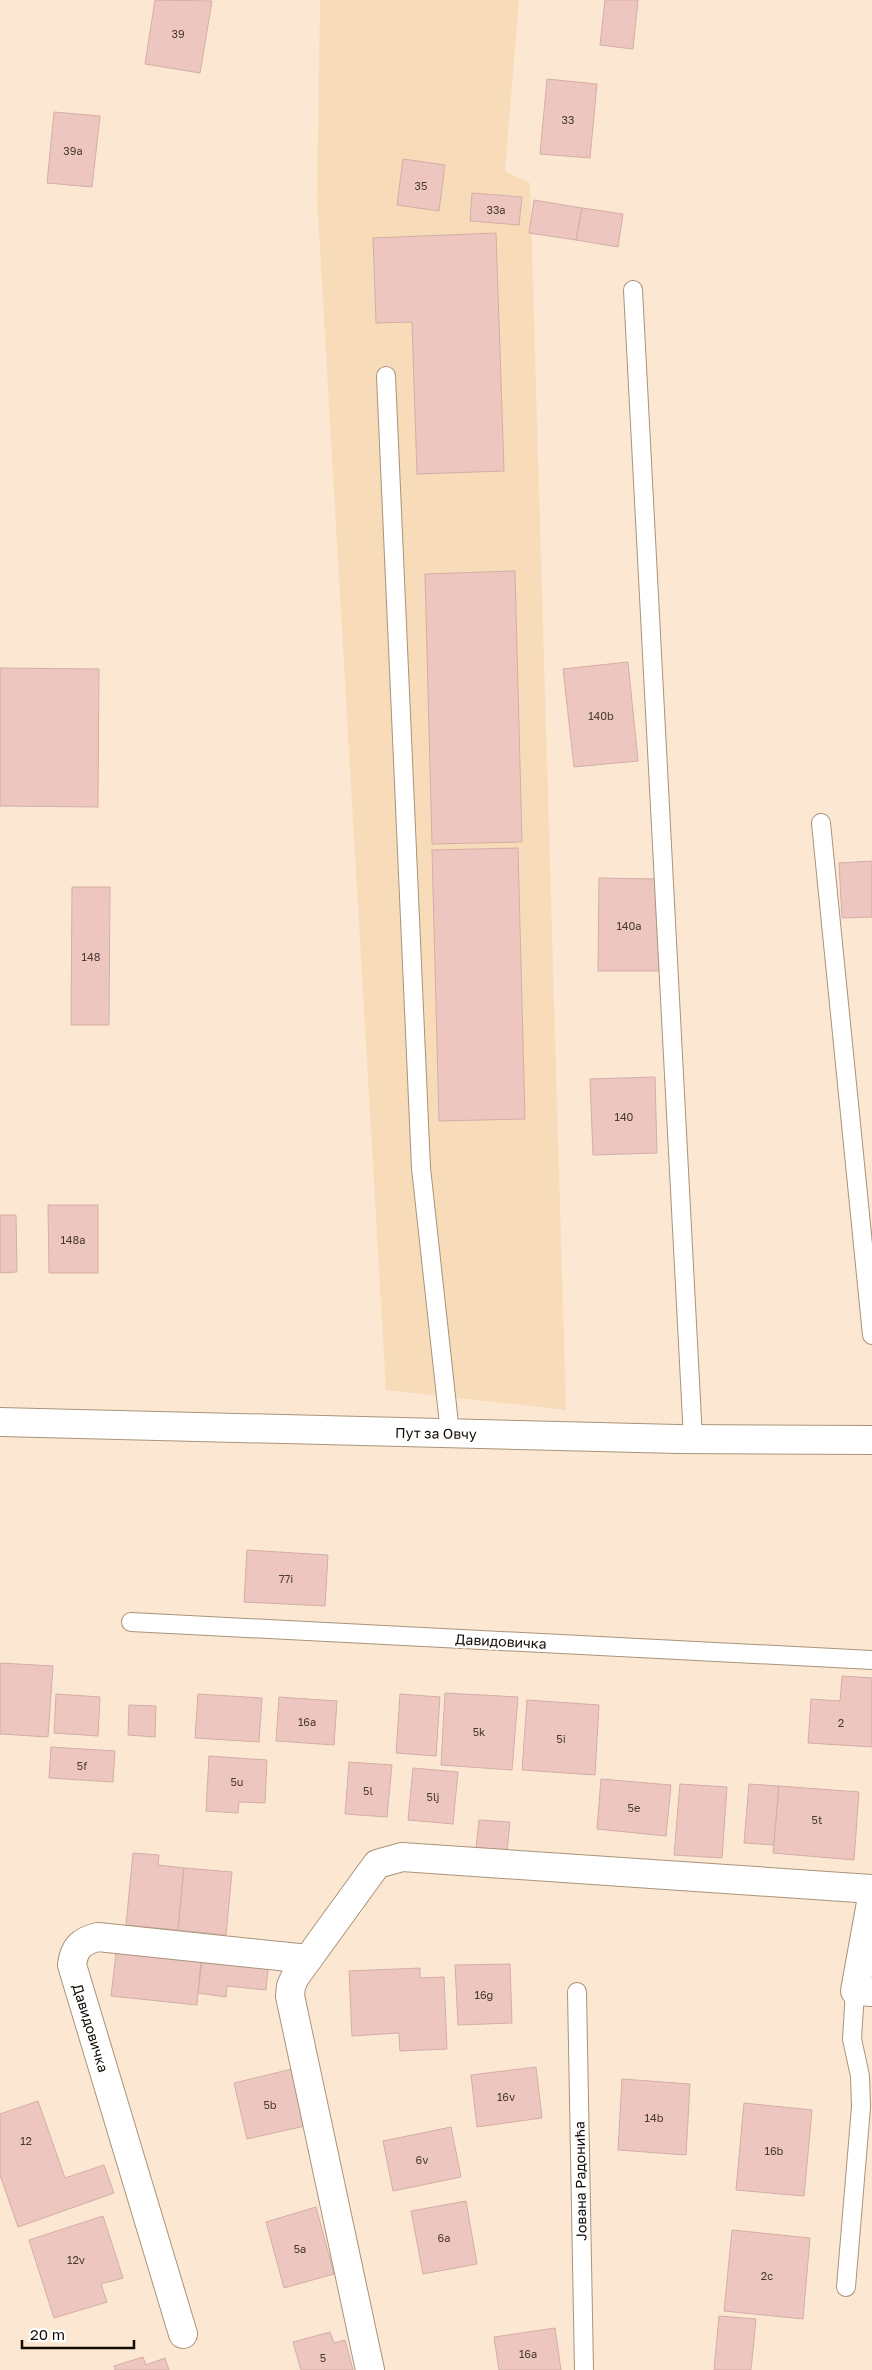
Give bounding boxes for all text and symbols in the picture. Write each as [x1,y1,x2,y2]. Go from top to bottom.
house number: 39 [171,27,185,40]
house number: 33 [562,113,574,126]
house number: 39a [63,144,83,157]
house number: 35 [415,179,427,192]
house number: 33a [486,203,506,216]
house number: 140b [588,709,614,722]
house number: 140a [616,919,642,932]
house number: 148 [82,950,101,963]
house number: 140 [615,1110,634,1123]
house number: 148a [61,1233,85,1246]
street label: Пут за Овчу [395,1424,477,1442]
house number: 77i [279,1572,293,1585]
street label: Давидовичка [455,1630,547,1652]
house number: 16a [298,1715,316,1728]
house number: 2 [838,1716,844,1729]
house number: 5k [473,1725,485,1738]
house number: 5i [556,1732,566,1745]
house number: 5f [77,1759,87,1772]
house number: 5u [230,1775,244,1788]
house number: 5l [363,1784,373,1797]
house number: 5lj [427,1790,439,1803]
house number: 5e [628,1801,640,1814]
house number: 5t [812,1813,822,1826]
street label: Давидовичка [69,1982,113,2074]
house number: 16g [475,1988,493,2001]
house number: 16v [497,2090,515,2103]
house number: 5b [263,2098,277,2111]
house number: 14b [645,2111,664,2124]
street label: Јована Радонића [570,2121,590,2241]
house number: 12 [20,2134,32,2147]
house number: 16b [765,2144,784,2157]
house number: 6v [416,2153,428,2166]
house number: 6a [438,2231,450,2244]
house number: 5a [294,2242,306,2255]
house number: 12v [67,2253,85,2266]
house number: 2c [761,2269,773,2282]
scale bar [22,2318,135,2350]
text: 20 m [30,2325,65,2343]
house number: 16a [519,2347,537,2360]
house number: 5 [320,2351,326,2364]

